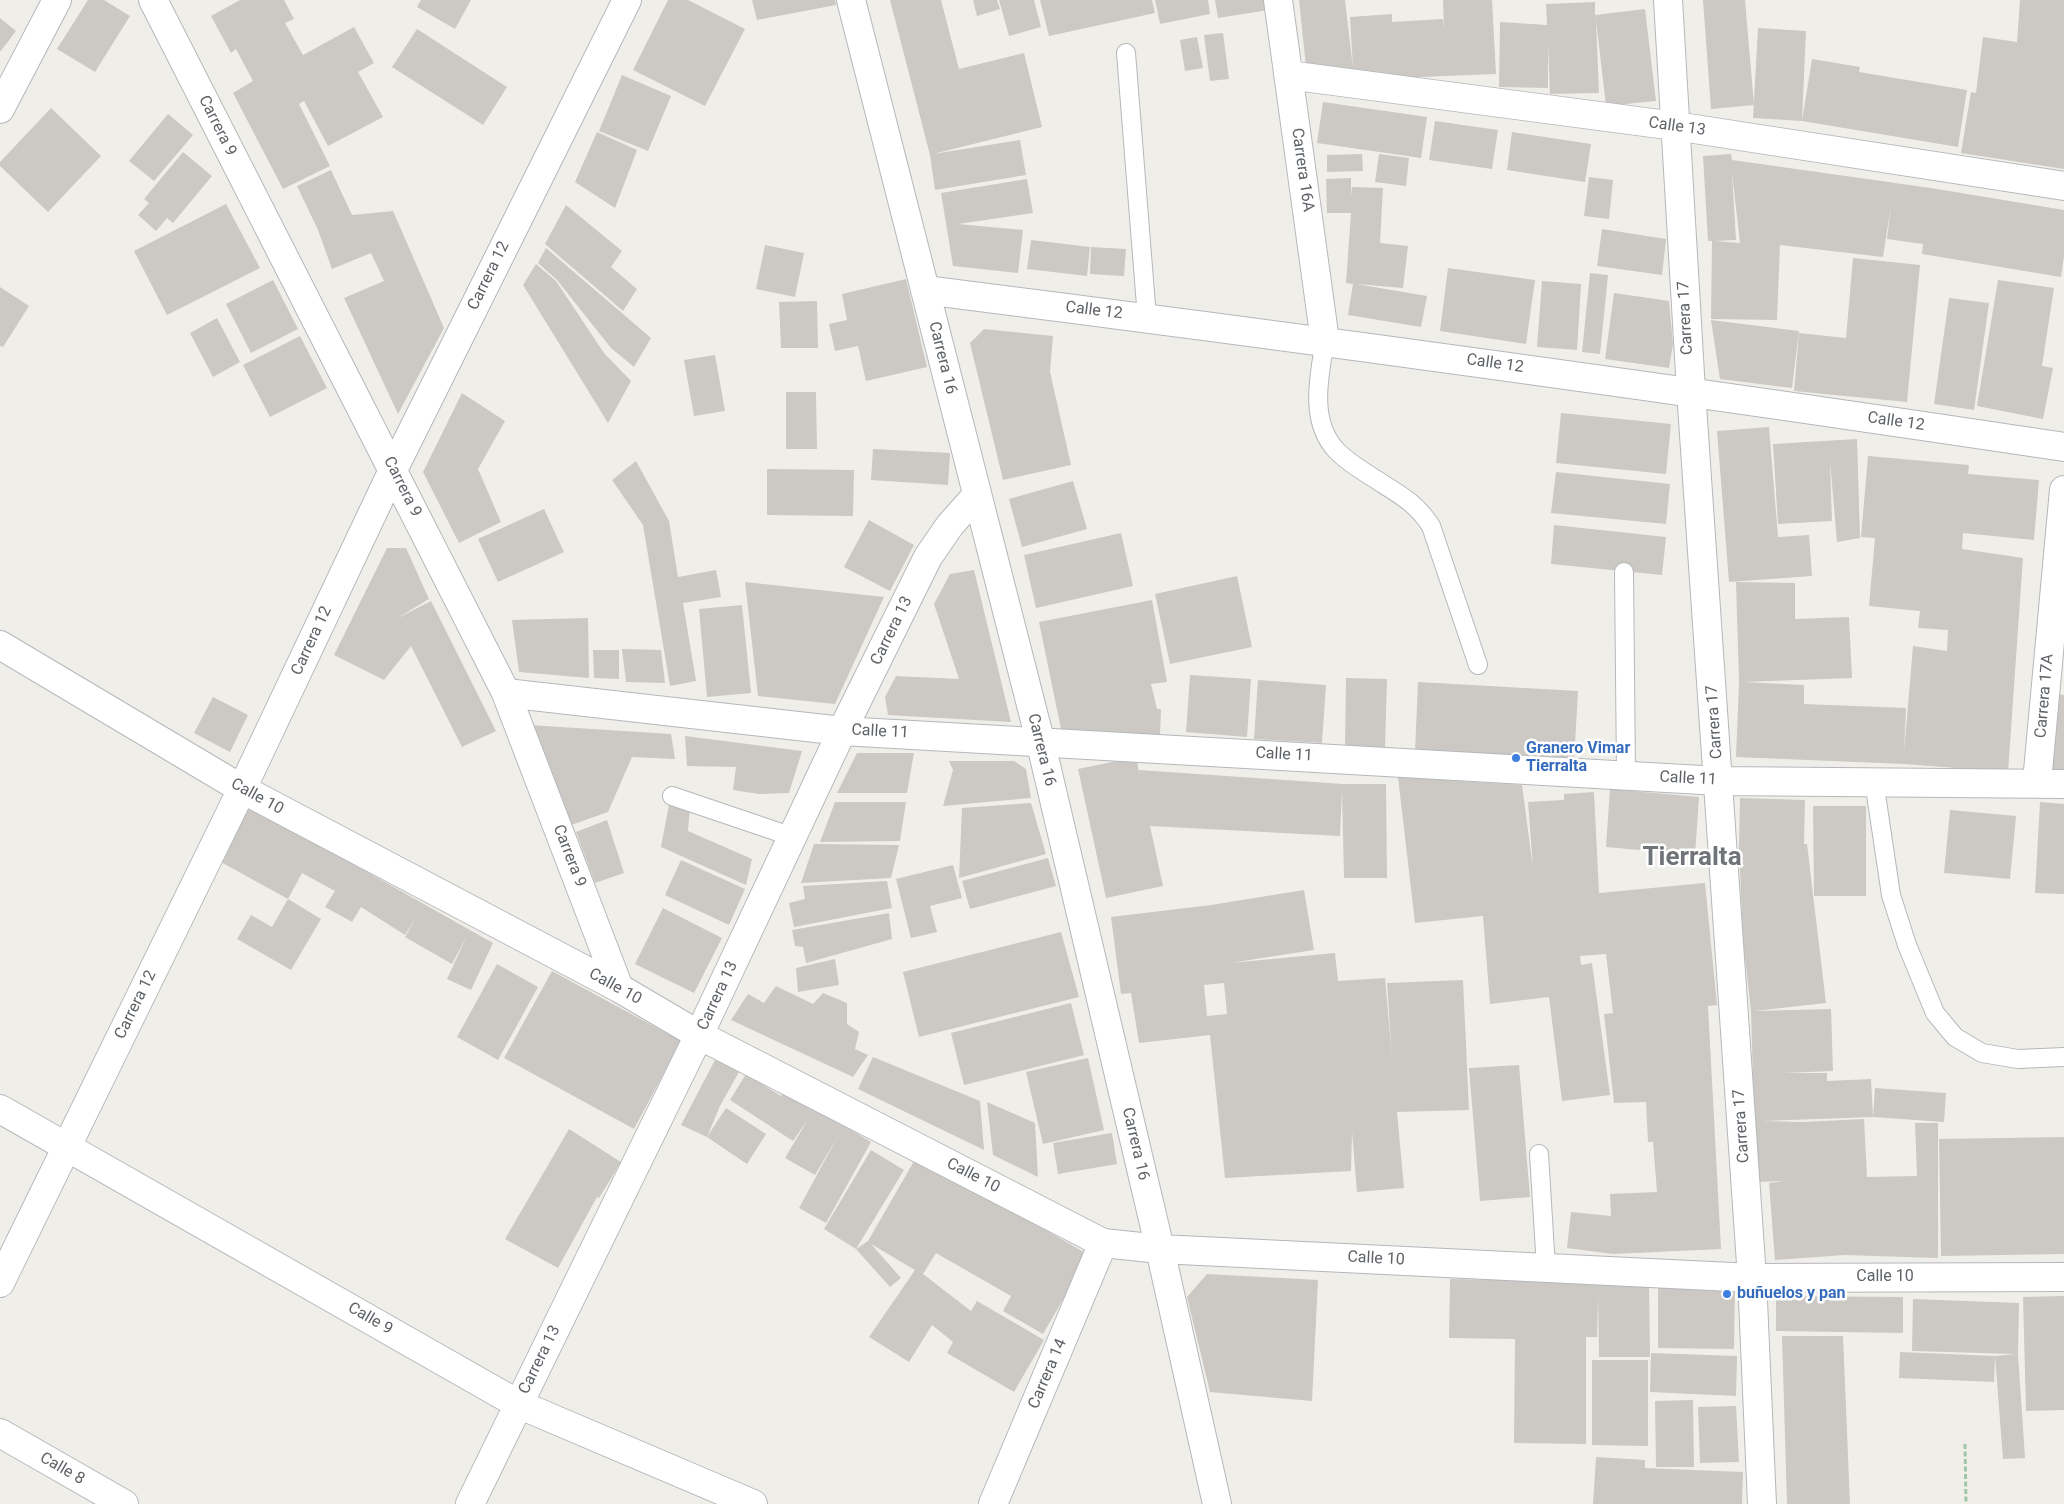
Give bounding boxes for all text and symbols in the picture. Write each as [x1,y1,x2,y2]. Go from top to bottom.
street label: Carrera 9 [194,93,240,159]
street label: Calle 13 [1647,114,1707,140]
street label: Carrera 16A [1287,127,1317,213]
street label: Carrera 12 [464,239,514,313]
street label: Carrera 17 [1674,281,1698,355]
street label: Calle 12 [1064,298,1124,324]
street label: Carrera 16 [924,320,960,396]
street label: Calle 12 [1465,351,1525,377]
street label: Calle 12 [1866,409,1926,435]
street label: Carrera 9 [379,454,425,520]
street label: Carrera 13 [867,594,917,668]
street label: Carrera 12 [288,603,336,679]
street label: Carrera 17A [2032,653,2058,739]
street label: Carrera 17 [1703,684,1727,760]
street label: Carrera 16 [1023,712,1059,788]
street label: Calle 11 [851,721,909,743]
place label: Granero Vimar Tierralta [1526,739,1630,777]
street label: Calle 11 [1255,744,1313,766]
marker: Granero Vimar Tierralta [1510,752,1522,764]
street label: Calle 11 [1659,768,1717,790]
street label: Calle 10 [227,775,287,819]
street label: Carrera 9 [548,822,590,890]
district label: Tierralta [1642,842,1742,874]
street label: Carrera 13 [694,958,742,1034]
street label: Calle 10 [585,965,645,1009]
street label: Carrera 12 [111,968,161,1042]
street label: Carrera 17 [1730,1088,1754,1164]
street label: Carrera 16 [1117,1106,1153,1182]
street label: Calle 10 [943,1154,1003,1198]
street label: Calle 10 [1347,1248,1405,1270]
street label: Calle 10 [1856,1267,1914,1287]
place label: buñuelos y pan [1737,1284,1846,1304]
marker: buñuelos y pan [1721,1288,1733,1300]
street label: Calle 9 [344,1299,396,1339]
street label: Carrera 13 [515,1323,565,1397]
street label: Carrera 14 [1025,1336,1071,1412]
street label: Calle 8 [36,1449,88,1489]

